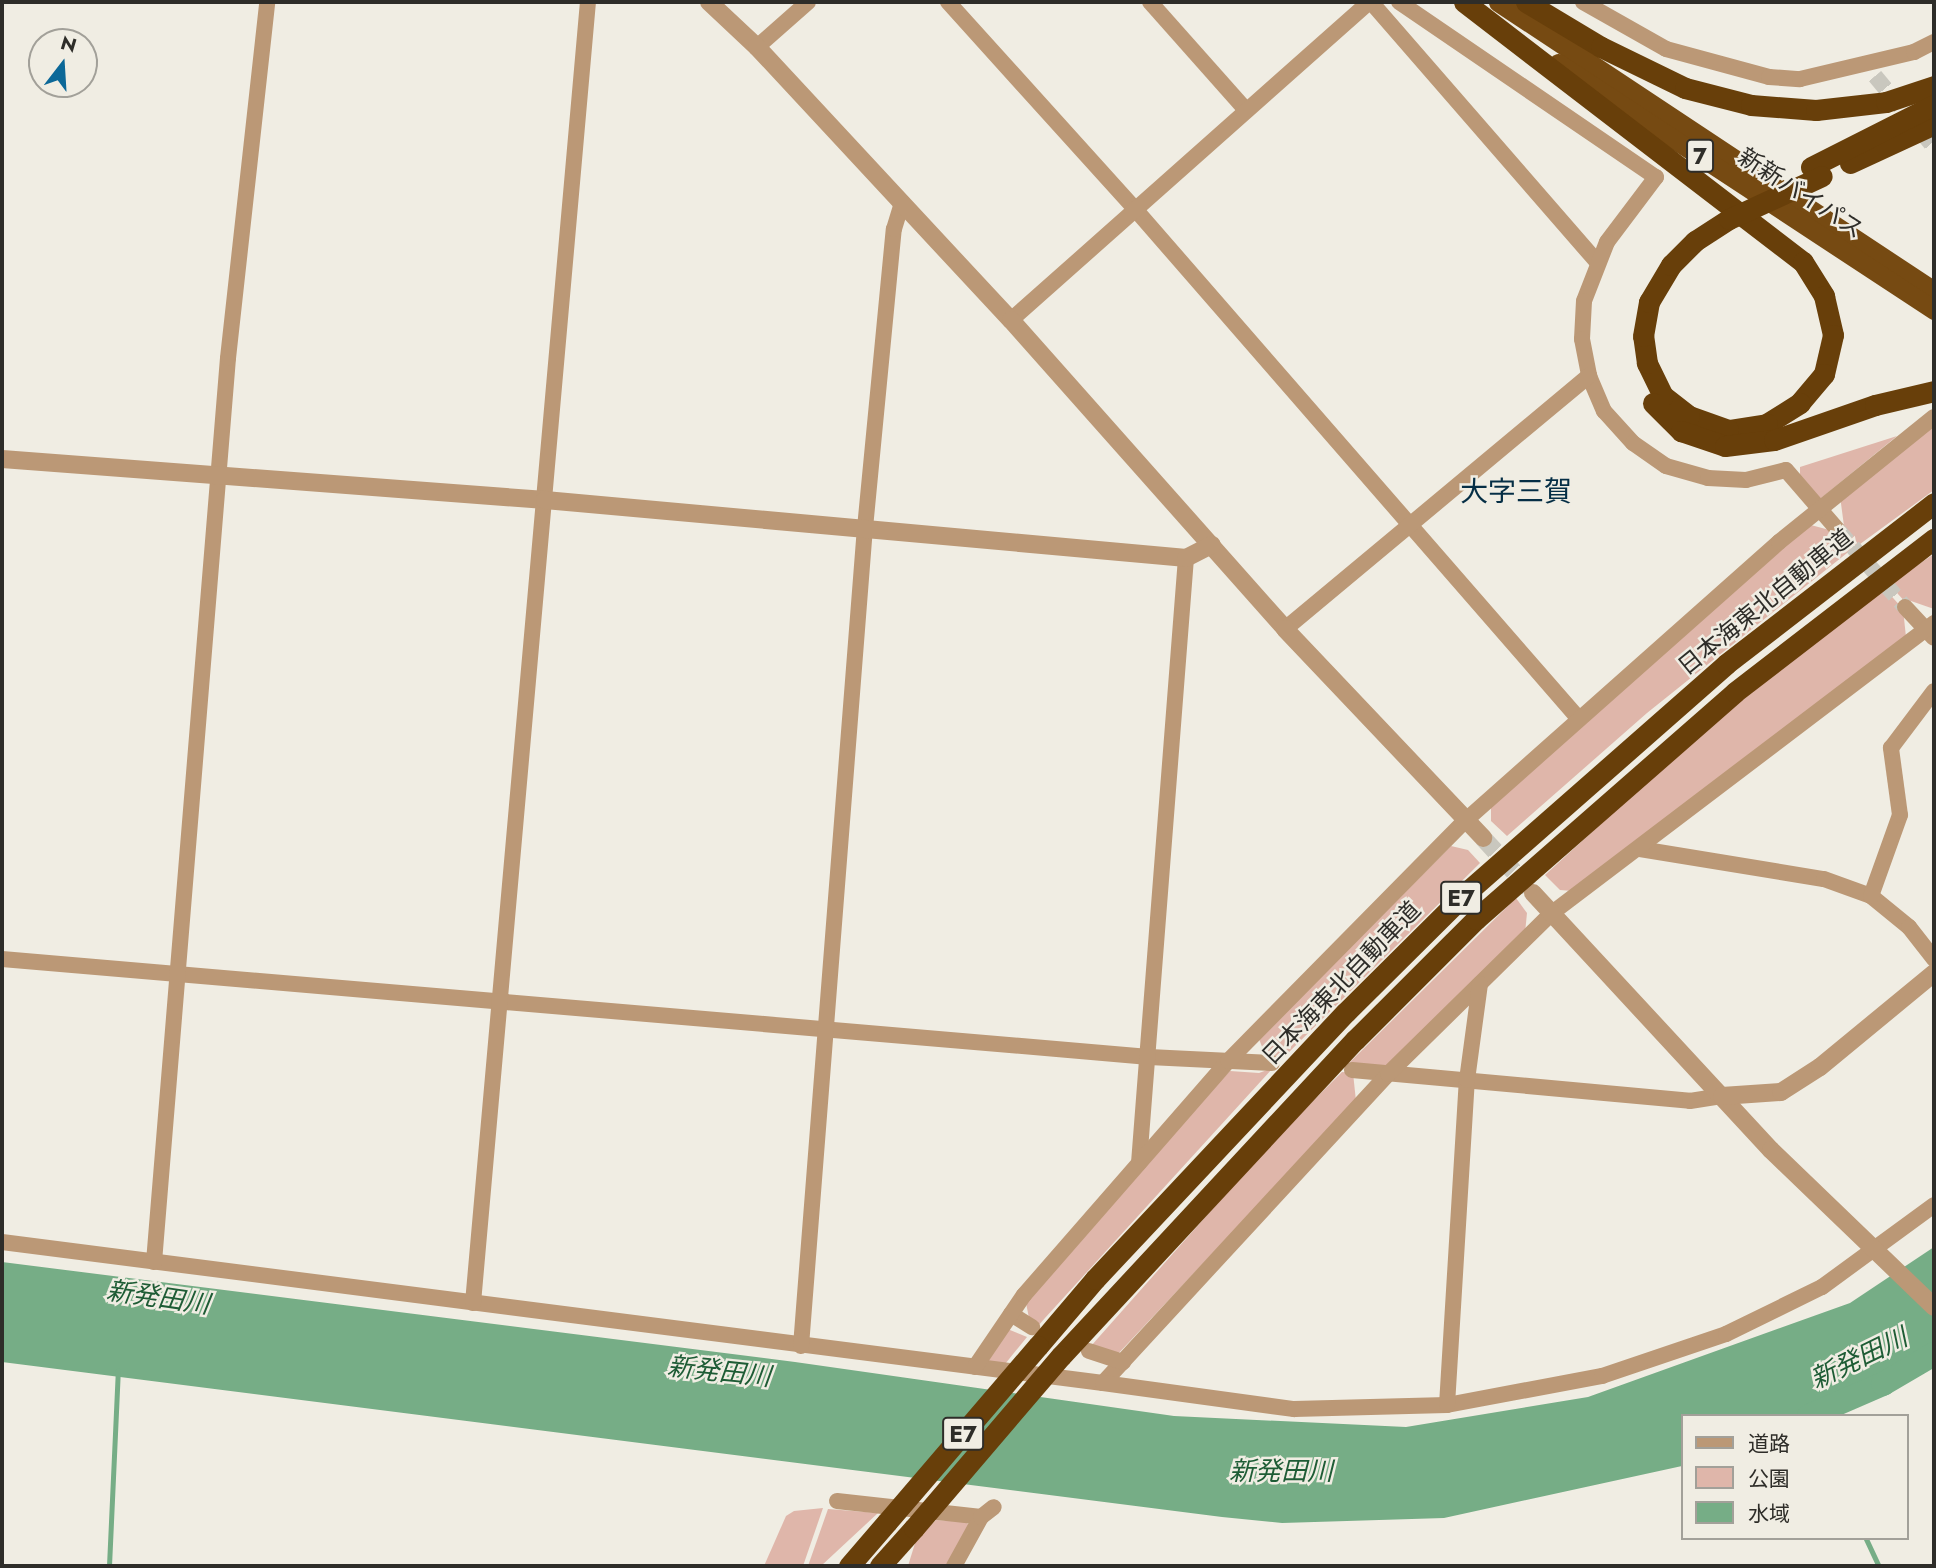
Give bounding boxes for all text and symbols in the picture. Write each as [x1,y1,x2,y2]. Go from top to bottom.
north arrow [28,28,98,98]
text: N [58,29,80,59]
road number: 7 [1686,136,1714,176]
street label: 新新バイパス [1733,142,1869,244]
district label: 大字三賀 [1460,475,1572,509]
street label: 日本海東北自動車道 [1672,523,1858,681]
road number: E7 [1440,878,1482,917]
street label: 日本海東北自動車道 [1256,895,1426,1071]
water label: 新発田川 [104,1275,212,1321]
water label: 新発田川 [1805,1322,1913,1396]
water label: 新発田川 [666,1351,772,1393]
road number: E7 [942,1414,984,1454]
legend [1680,1414,1908,1540]
text: 道路 [1748,1429,1790,1459]
water label: 新発田川 [1229,1456,1333,1488]
text: 公園 [1748,1464,1790,1494]
text: 水域 [1748,1499,1790,1529]

